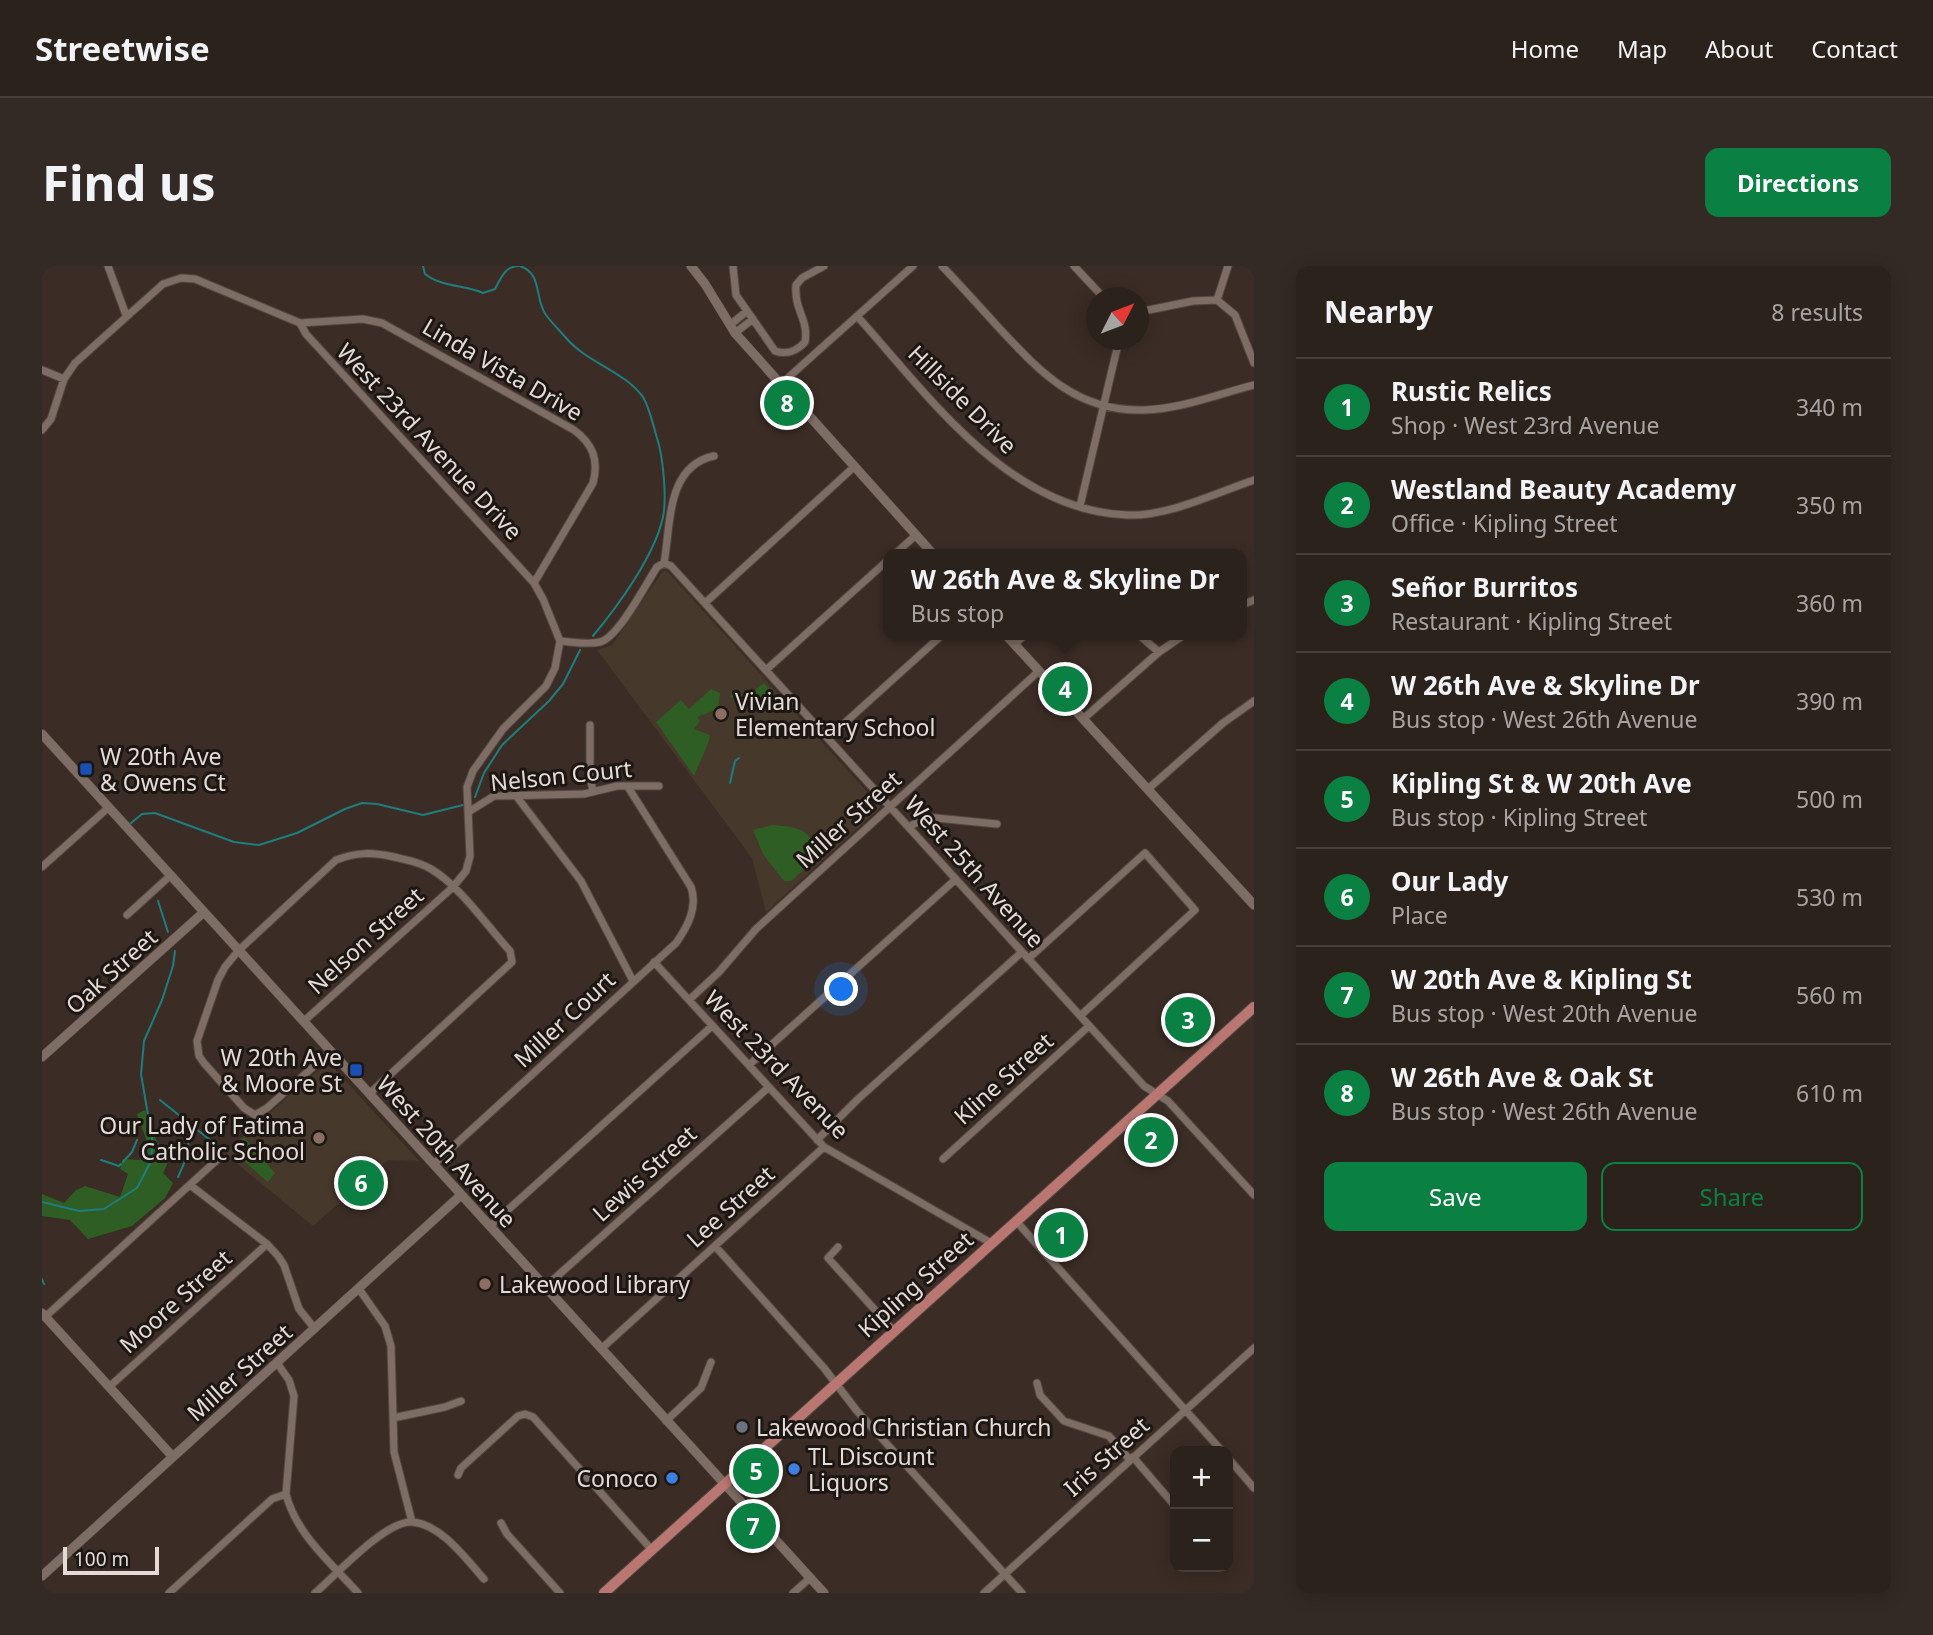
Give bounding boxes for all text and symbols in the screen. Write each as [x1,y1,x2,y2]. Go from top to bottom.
text: Streetwise [35,26,210,71]
text: Home [1511,32,1579,65]
text: Map [1617,32,1667,65]
text: About [1705,32,1773,65]
text: Contact [1811,32,1898,65]
button: Directions [1705,148,1891,217]
text: Find us [42,149,216,215]
north arrow [1086,287,1149,350]
text: Nearby [1324,291,1433,332]
text: 8 results [1771,296,1863,328]
street label: Linda Vista Drive [417,310,589,428]
street label: West 23rd Avenue Drive [330,336,530,546]
street label: Hillside Drive [902,338,1024,460]
text: Rustic Relics [1391,373,1552,409]
pin: 8 [764,377,810,429]
text: 1 [1340,391,1354,423]
text: 340 m [1796,391,1863,423]
text: Shop · West 23rd Avenue [1391,409,1659,441]
text: Westland Beauty Academy [1391,471,1736,507]
text: 2 [1340,489,1354,521]
text: 350 m [1796,489,1863,521]
text: Office · Kipling Street [1391,507,1618,539]
popup [883,549,1247,640]
text: W 26th Ave & Skyline Dr [911,561,1219,597]
text: Señor Burritos [1391,569,1578,605]
text: 3 [1340,587,1354,619]
text: 360 m [1796,587,1863,619]
text: Bus stop [911,597,1004,629]
text: Restaurant · Kipling Street [1391,605,1672,637]
pin: 4 [1042,663,1088,715]
text: W 26th Ave & Skyline Dr [1391,667,1700,703]
place label: Vivian Elementary School [735,685,935,743]
text: 4 [1340,685,1354,717]
text: 390 m [1796,685,1863,717]
text: Bus stop · West 26th Avenue [1391,703,1697,735]
marker: Vivian Elementary School [713,706,729,722]
place label: W 20th Ave & Owens Ct [100,740,226,798]
street label: Nelson Court [489,752,633,798]
marker: W 20th Ave & Owens Ct [78,761,94,777]
street label: Miller Street [788,763,908,875]
text: Kipling St & W 20th Ave [1391,765,1692,801]
text: 5 [1340,783,1354,815]
text: 500 m [1796,783,1863,815]
street label: West 25th Avenue [898,788,1052,954]
text: Bus stop · Kipling Street [1391,801,1647,833]
text: Our Lady [1391,863,1508,899]
street label: Nelson Street [300,879,430,1001]
text: 6 [1340,881,1354,913]
text: 530 m [1796,881,1863,913]
text: Place [1391,899,1448,931]
street label: Oak Street [58,921,164,1021]
text: W 20th Ave & Kipling St [1391,961,1692,997]
street label: Miller Court [506,964,622,1074]
your location [824,972,858,1006]
text: 7 [1340,979,1354,1011]
text: 560 m [1796,979,1863,1011]
street label: West 23rd Avenue [698,983,856,1145]
pin: 3 [1165,994,1211,1046]
text: Bus stop · West 20th Avenue [1391,997,1697,1029]
street label: Kline Street [946,1025,1060,1131]
place label: W 20th Ave & Moore St [220,1041,342,1099]
text: W 26th Ave & Oak St [1391,1059,1654,1095]
marker: W 20th Ave & Moore St [348,1062,364,1078]
street label: West 20th Avenue [370,1068,524,1234]
text: 8 [1340,1077,1354,1109]
text: 610 m [1796,1077,1863,1109]
text: Bus stop · West 26th Avenue [1391,1095,1697,1127]
place label: Our Lady of Fatima Catholic School [99,1109,305,1167]
pin: 2 [1128,1114,1174,1166]
street label: Lewis Street [585,1118,703,1228]
marker: Our Lady of Fatima Catholic School [311,1130,327,1146]
pin: 6 [338,1157,384,1209]
street label: Lee Street [679,1158,781,1254]
button: Save [1324,1162,1587,1231]
button: Share [1601,1162,1863,1231]
pin: 1 [1038,1209,1084,1261]
street label: Kipling Street [851,1224,979,1344]
street label: Moore Street [112,1242,238,1360]
place label: Lakewood Library [499,1268,690,1300]
marker: Lakewood Library [477,1276,493,1292]
street label: Miller Street [179,1316,299,1428]
street label: Iris Street [1056,1409,1156,1503]
place label: Lakewood Christian Church [756,1411,1052,1443]
marker: Lakewood Christian Church [734,1419,750,1435]
place label: TL Discount Liquors [808,1440,934,1498]
pin: 5 [733,1445,779,1497]
map controls [1170,1446,1233,1572]
button: + [1170,1446,1233,1509]
marker: TL Discount Liquors [786,1461,802,1477]
place label: Conoco [576,1462,658,1494]
marker: Conoco [664,1470,680,1486]
pin: 7 [730,1500,776,1552]
button: − [1170,1509,1233,1572]
scale bar [63,1544,159,1576]
text: 100 m [74,1546,129,1572]

